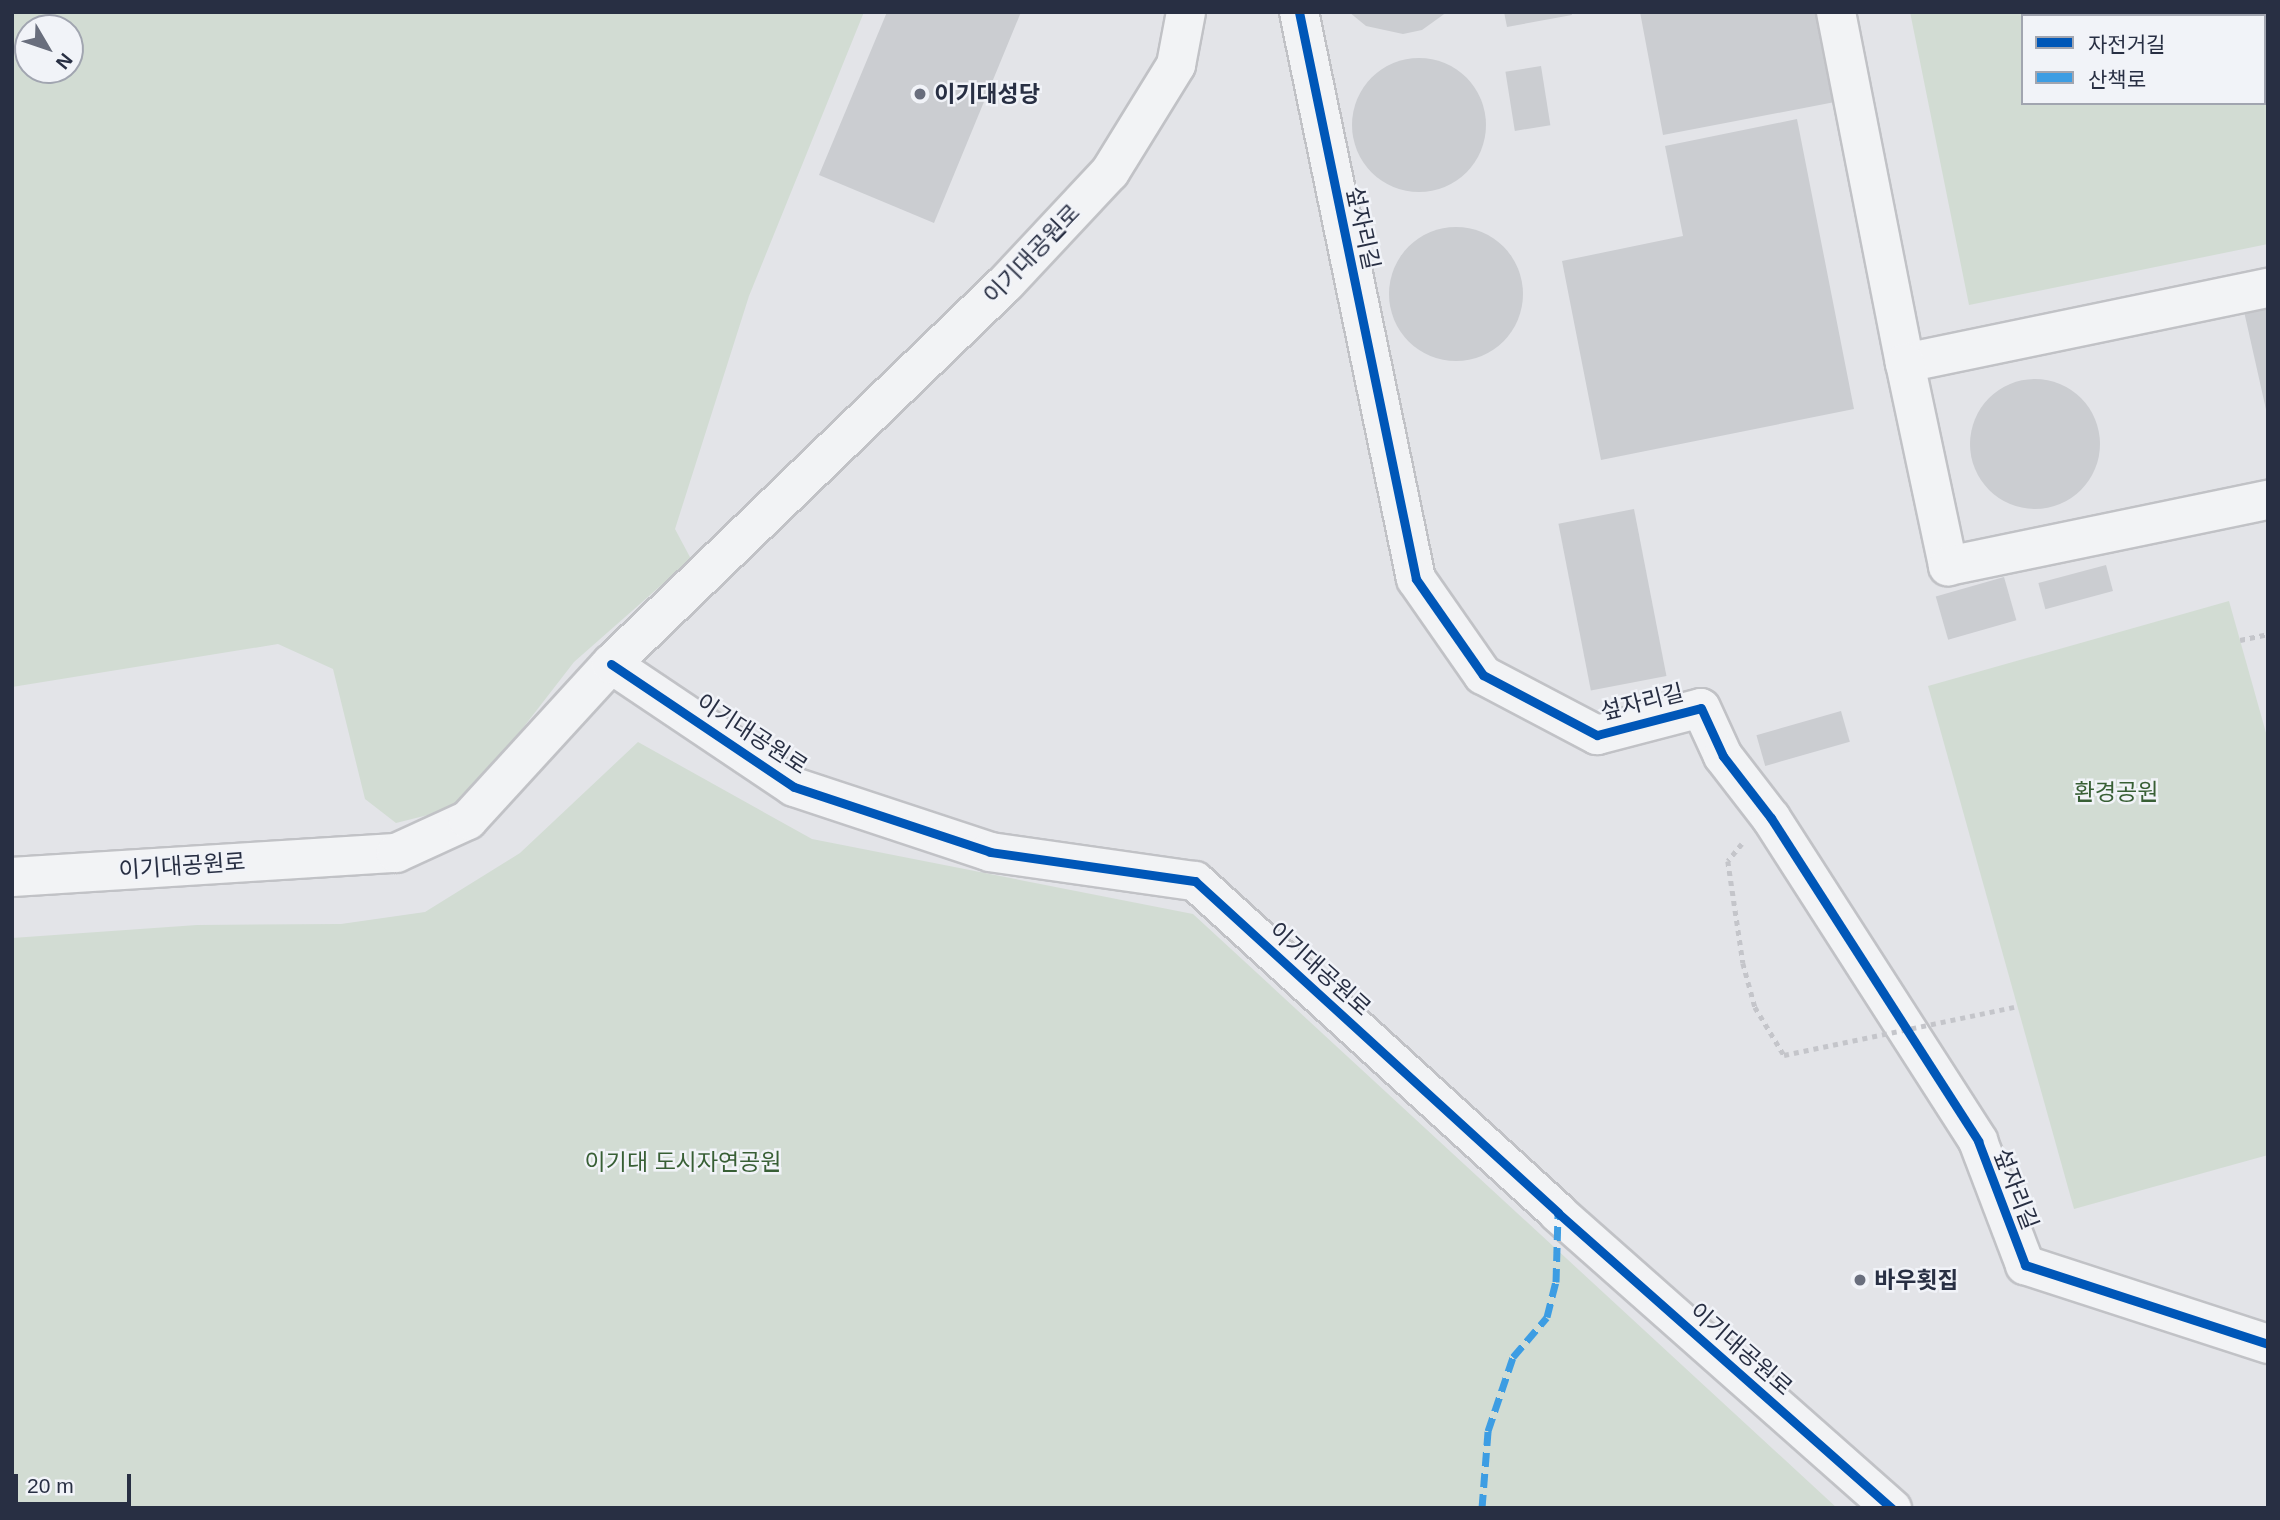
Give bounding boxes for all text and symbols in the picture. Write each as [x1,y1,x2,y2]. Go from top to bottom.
north arrow [14,14,84,84]
legend [2021,14,2266,105]
text: 자전거길 [2088,33,2165,56]
text: N [52,49,77,73]
text: 산책로 [2088,68,2146,91]
place label: 이기대성당 [934,80,1040,108]
marker: 이기대성당 [912,86,928,102]
street label: 섶자리길 [1341,184,1385,272]
street label: 이기대공원로 [978,199,1086,309]
street label: 섶자리길 [1598,678,1686,726]
street label: 이기대공원로 [691,688,813,780]
park label: 환경공원 [2074,778,2158,806]
street label: 이기대공원로 [118,848,246,884]
street label: 이기대공원로 [1264,916,1376,1022]
street label: 섶자리길 [1988,1145,2044,1233]
park label: 이기대 도시자연공원 [585,1148,781,1176]
place label: 바우횟집 [1874,1266,1959,1294]
marker: 바우횟집 [1852,1272,1868,1288]
street label: 이기대공원로 [1684,1297,1798,1401]
scale bar [18,1460,135,1504]
text: 20 m [27,1474,74,1497]

